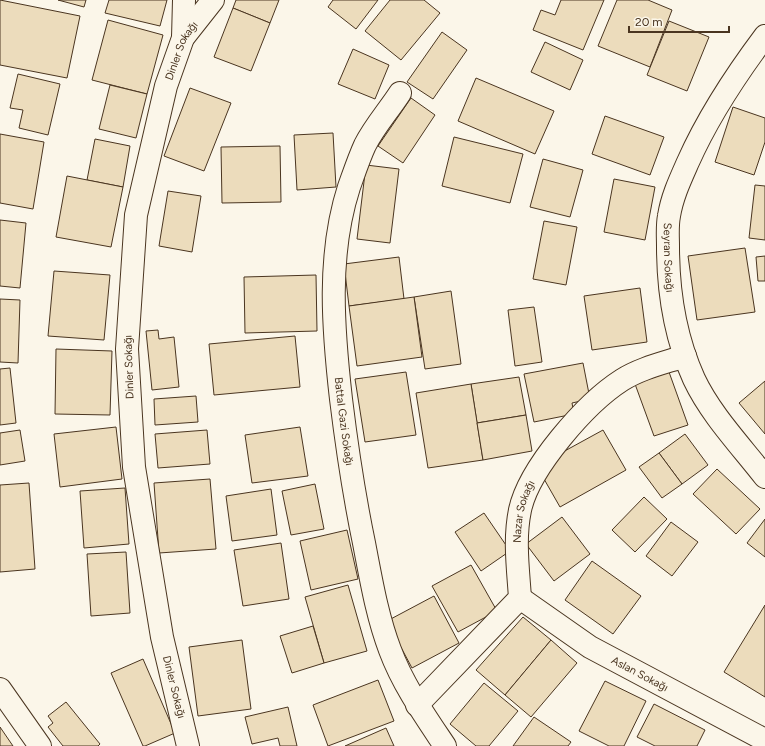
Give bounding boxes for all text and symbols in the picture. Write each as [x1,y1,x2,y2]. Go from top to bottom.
scale bar [629,8,729,34]
text: 20 m [635,15,663,29]
street label: Dinler Sokağı [162,18,200,82]
street label: Seyran Sokağı [661,222,677,293]
street label: Dinler Sokağı [121,335,137,399]
street label: Battal Gazi Sokağı [332,376,357,467]
street label: Nazar Sokağı [510,478,537,543]
street label: Aslan Sokağı [609,653,671,694]
street label: Dinler Sokağı [160,654,188,720]

